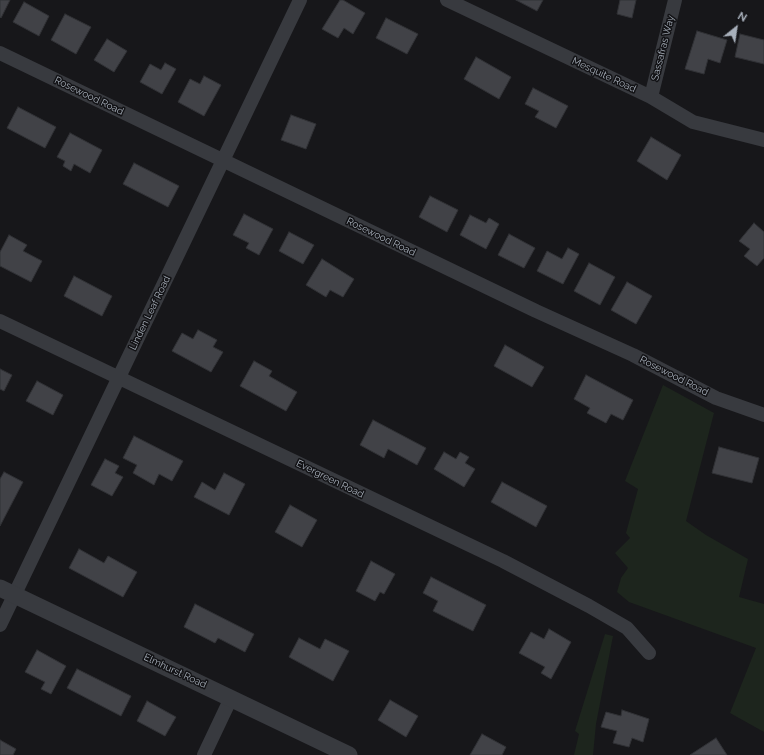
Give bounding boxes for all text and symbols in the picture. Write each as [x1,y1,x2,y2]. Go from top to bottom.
north arrow [716,8,756,48]
text: N [735,9,749,25]
street label: Sassafras Way [649,14,677,82]
street label: Mesquite Road [570,55,638,95]
street label: Rosewood Road [52,74,126,118]
street label: Rosewood Road [344,215,418,259]
street label: Linden Leaf Road [127,274,173,352]
street label: Rosewood Road [638,354,710,398]
street label: Evergreen Road [294,457,366,501]
street label: Elmhurst Road [142,651,208,691]

